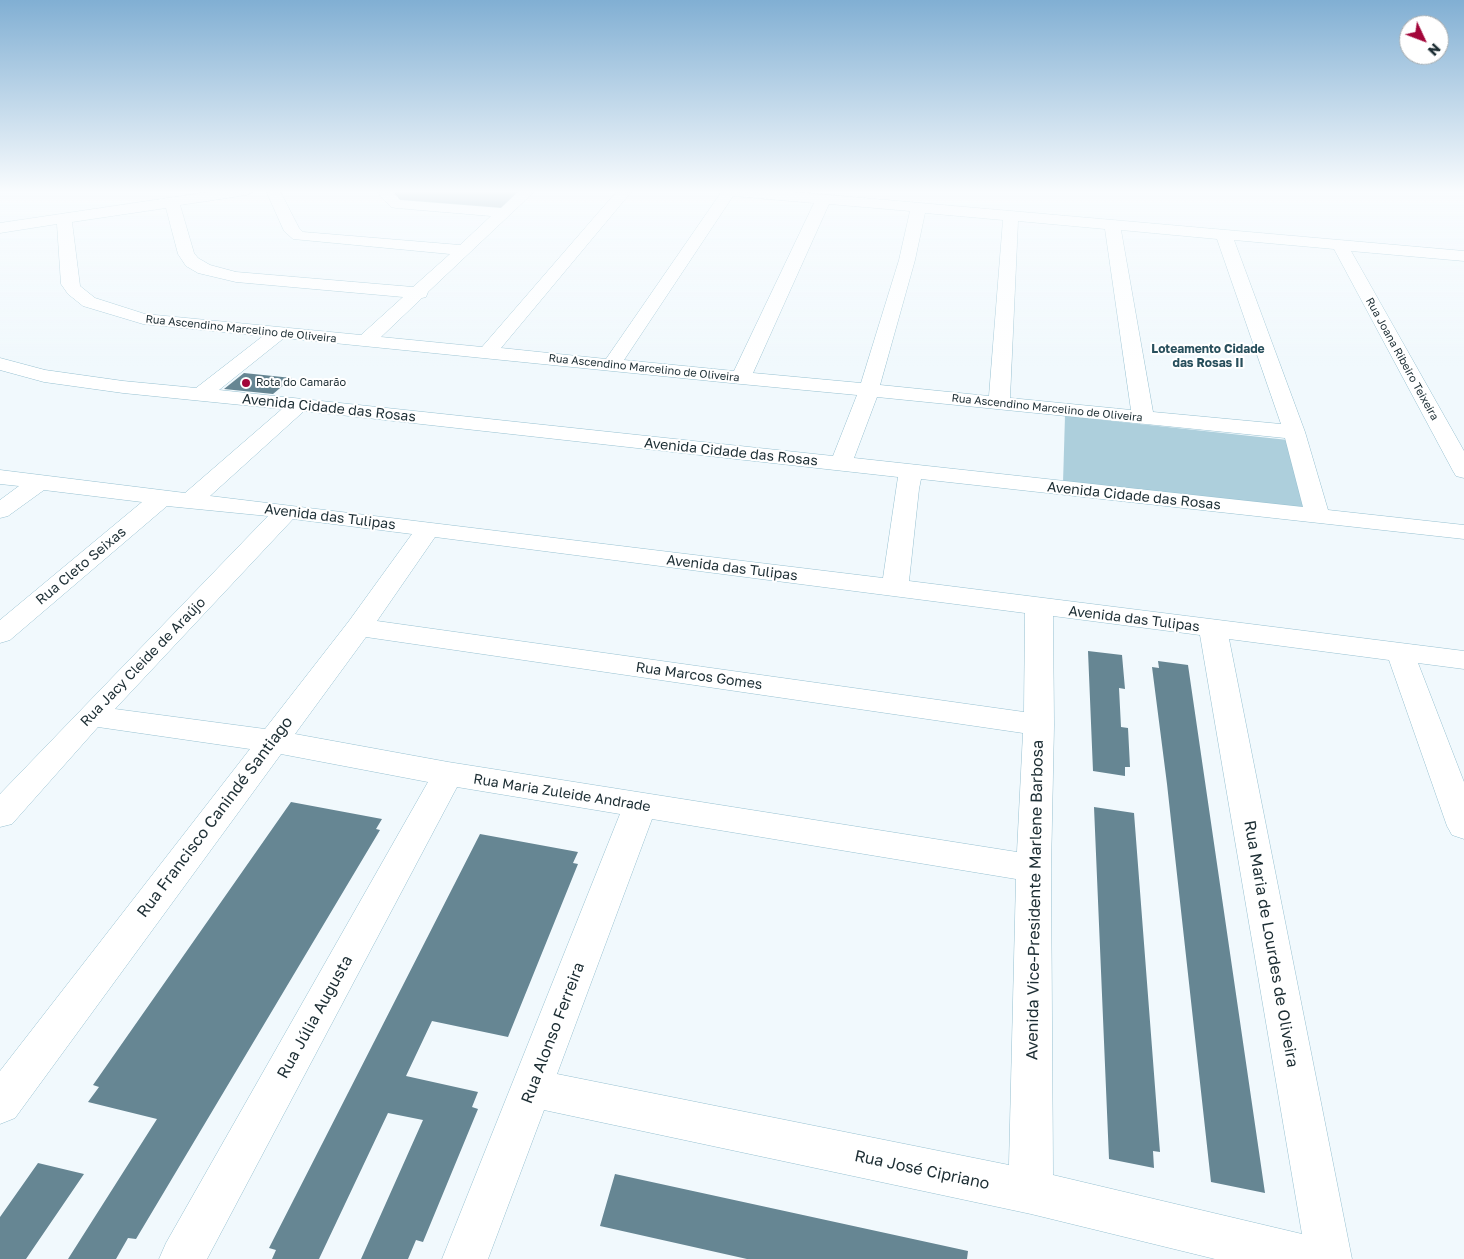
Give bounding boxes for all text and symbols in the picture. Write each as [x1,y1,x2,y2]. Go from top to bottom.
north arrow [1399,15,1449,65]
text: N [1425,40,1444,60]
street label: Rua Joana Ribeiro Teixeira [1363,295,1441,423]
street label: Rua Ascendino Marcelino de Oliveira [145,312,337,346]
district label: Loteamento Cidade das Rosas II [1151,342,1265,370]
street label: Rua Ascendino Marcelino de Oliveira [548,351,740,385]
place label: Rota do Camarão [256,376,346,390]
marker: Rota do Camarão [240,377,252,389]
street label: Avenida Cidade das Rosas [241,391,417,425]
street label: Rua Ascendino Marcelino de Oliveira [951,391,1143,425]
street label: Avenida Cidade das Rosas [643,435,819,469]
street label: Avenida Cidade das Rosas [1046,479,1222,513]
street label: Avenida das Tulipas [263,501,397,533]
street label: Rua Cleto Seixas [33,523,129,609]
street label: Avenida das Tulipas [665,552,799,584]
street label: Rua Jacy Cleide de Araújo [77,594,209,730]
street label: Avenida das Tulipas [1067,603,1201,635]
street label: Rua Marcos Gomes [635,659,763,693]
street label: Rua Francisco Canindé Santiago [133,713,297,921]
street label: Avenida Vice-Presidente Marlene Barbosa [1023,740,1047,1060]
street label: Rua Maria Zuleide Andrade [472,771,652,815]
street label: Rua Maria de Lourdes de Oliveira [1240,819,1302,1069]
street label: Rua Júlia Augusta [273,952,357,1082]
street label: Rua Alonso Ferreira [517,960,589,1106]
street label: Rua José Cipriano [853,1146,991,1194]

